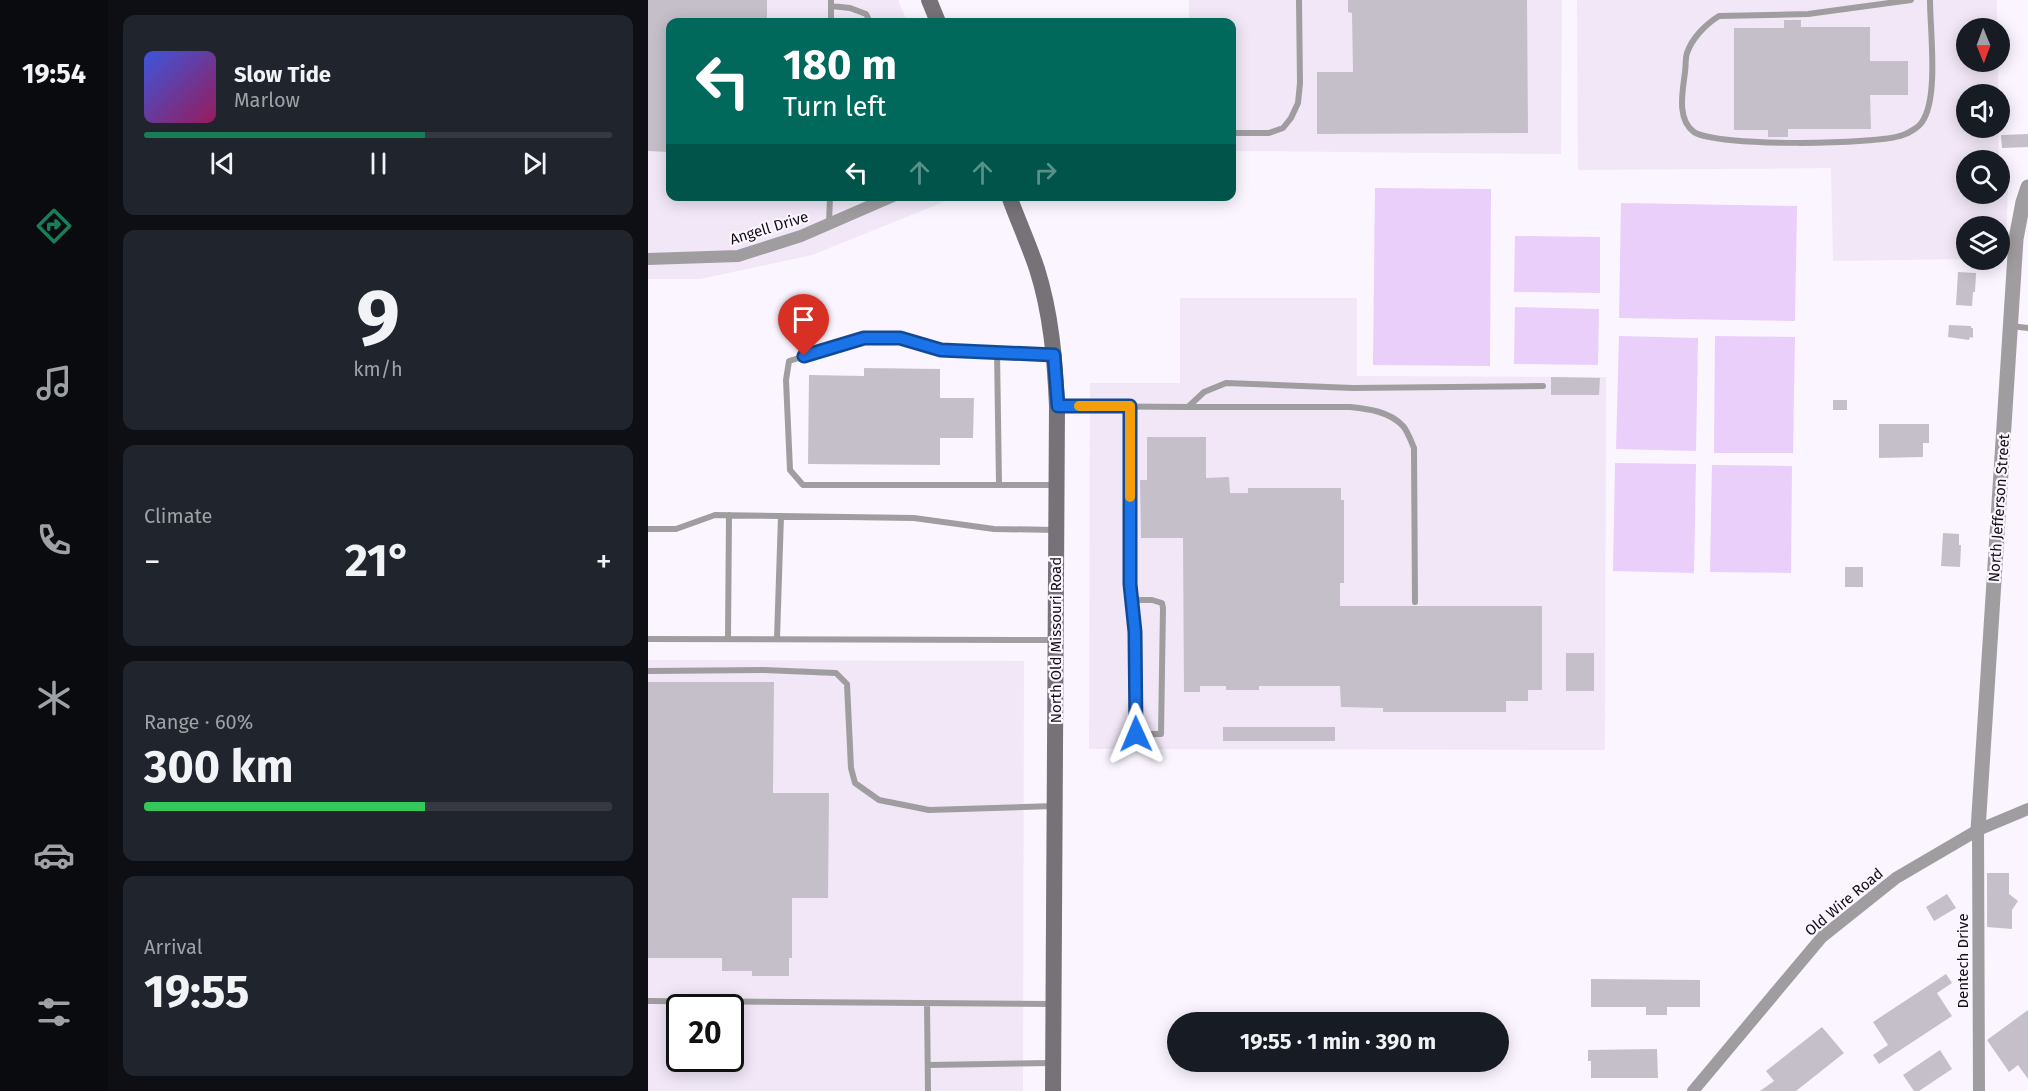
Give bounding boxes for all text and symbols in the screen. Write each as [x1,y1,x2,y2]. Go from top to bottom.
north arrow [1956,18,2010,72]
map controls [1956,18,2010,270]
text: 180 m [783,40,897,90]
icon: left [684,42,762,120]
text: 19:54 [22,58,86,90]
text: Slow Tide [234,61,331,88]
button: sound [1956,84,2010,138]
text: Marlow [234,88,300,112]
text: Turn left [783,91,886,123]
icon: previous [206,147,239,180]
icon: pause [362,147,395,180]
icon: next [518,147,551,180]
button: search [1956,150,2010,204]
icon: left [840,156,873,189]
icon: ahead [903,156,936,189]
icon: ahead [966,156,999,189]
icon: right [1029,156,1062,189]
icon: directions [33,205,75,247]
street label: Angell Drive [728,208,810,248]
button: layers [1956,216,2010,270]
text: 9 [356,271,400,365]
pin [778,294,829,356]
icon: arrive [787,303,820,336]
text: km/h [353,357,403,381]
icon: music [33,362,75,404]
street label: North Jefferson Street [1985,433,2013,583]
text: Climate [144,504,212,528]
icon: phone [33,519,75,561]
text: 21° [345,534,411,588]
text: − [144,542,161,582]
text: + [596,542,612,582]
street label: North Old Missouri Road [1047,557,1065,723]
icon: climate [33,677,75,719]
position arrow [1104,702,1168,766]
text: Range · 60% [144,710,253,734]
text: 300 km [144,740,294,794]
icon: car [33,834,75,876]
street label: Old Wire Road [1801,864,1887,940]
street label: Dentech Drive [1954,913,1972,1009]
text: Arrival [144,935,203,959]
text: 19:55 [144,965,249,1019]
icon: filters [33,991,75,1033]
speed limit sign: 20 [666,994,744,1072]
text: 19:55 · 1 min · 390 m [1240,1028,1436,1055]

